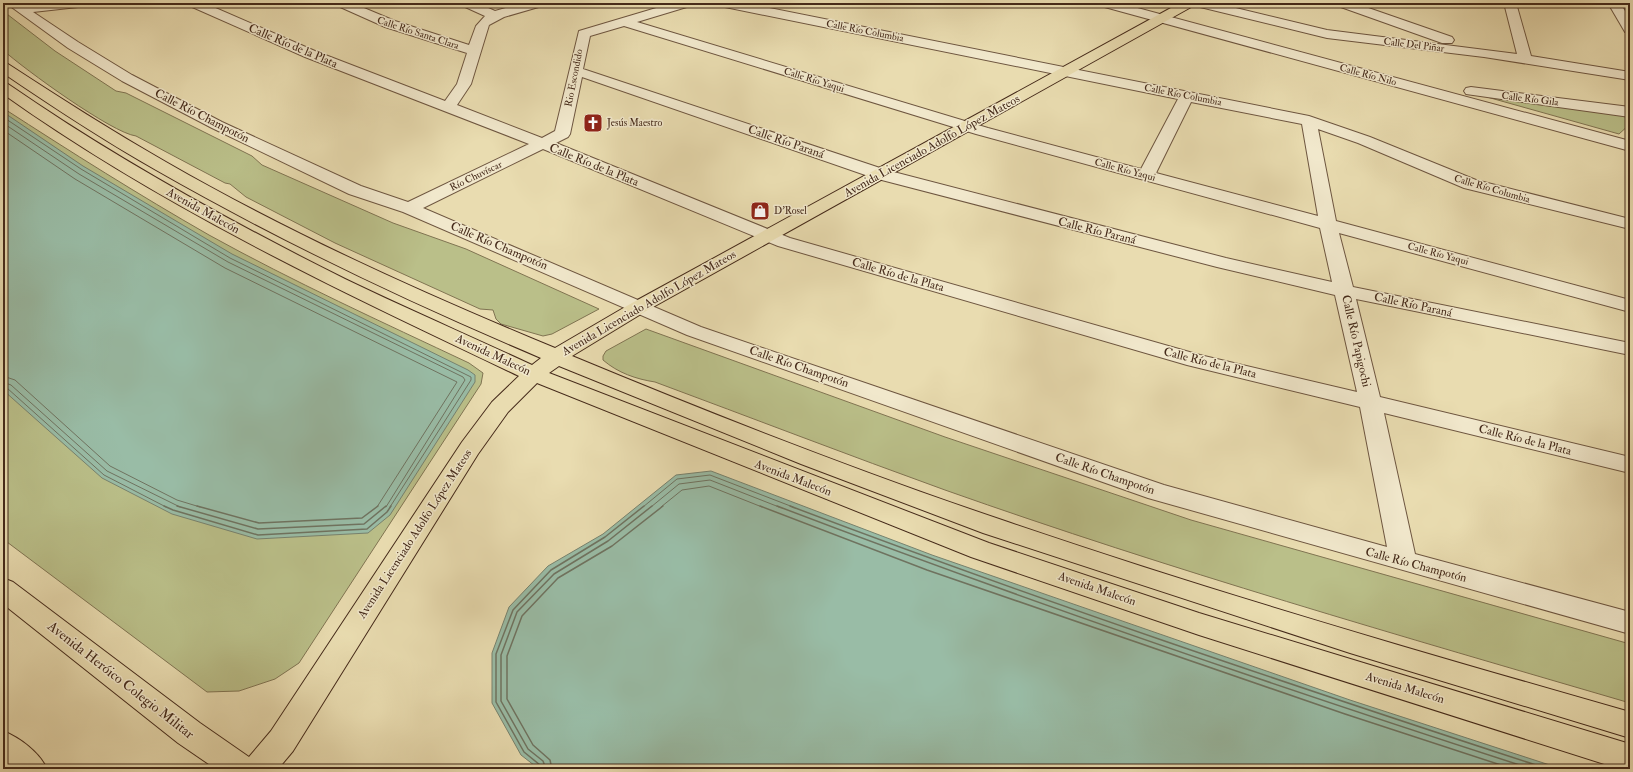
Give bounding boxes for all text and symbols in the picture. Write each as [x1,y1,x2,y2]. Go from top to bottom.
street label: Calle Río Santa Clara [375,14,461,52]
street label: Calle Río Columbia [825,18,906,45]
street label: Calle Río de la Plata [246,20,341,72]
street label: Calle Del Piñar [1383,35,1445,55]
street label: Rio Escondido [563,48,586,108]
street label: Calle Río Nilo [1338,62,1398,88]
street label: Calle Río Yaqui [782,65,846,95]
street label: Calle Río Columbia [1143,82,1224,109]
street label: Calle Río Champotón [152,86,252,146]
street label: Calle Río Gila [1501,90,1560,109]
street label: Avenida Licenciado Adolfo López Mateos [841,91,1023,201]
church icon: Jesús Maestro [582,112,604,134]
place label: Jesús Maestro [606,117,662,130]
street label: Calle Río Paraná [746,122,827,162]
street label: Calle Río de la Plata [547,140,642,190]
street label: Calle Río Yaqui [1093,156,1157,184]
street label: Río Chuvíscar [448,158,504,194]
street label: Calle Río Columbia [1453,172,1532,206]
street label: Avenida Malecón [163,184,242,237]
shop icon: D'Rosel [749,200,771,222]
place label: D'Rosel [774,205,807,217]
street label: Calle Río Paraná [1057,214,1138,248]
street label: Calle Río Champotón [448,219,550,273]
street label: Calle Río Yaqui [1406,240,1470,268]
street label: Avenida Licenciado Adolfo López Mateos [558,247,739,360]
street label: Calle Río de la Plata [850,255,947,296]
street label: Calle Río Paraná [1373,289,1454,321]
street label: Calle Río Papigochi [1338,293,1374,389]
street label: Avenida Malecón [452,331,533,379]
street label: Calle Río Champotón [747,343,851,391]
street label: Calle Río de la Plata [1162,344,1259,382]
street label: Calle Río de la Plata [1477,421,1574,459]
street label: Avenida Licenciado Adolfo López Mateos [354,447,475,622]
street label: Calle Río Champotón [1053,450,1157,498]
street label: Avenida Malecón [751,456,834,500]
street label: Calle Río Champotón [1364,544,1468,586]
street label: Avenida Malecón [1055,568,1138,609]
street label: Avenida Heróico Colegio Militar [44,617,198,743]
street label: Avenida Malecón [1363,669,1446,707]

